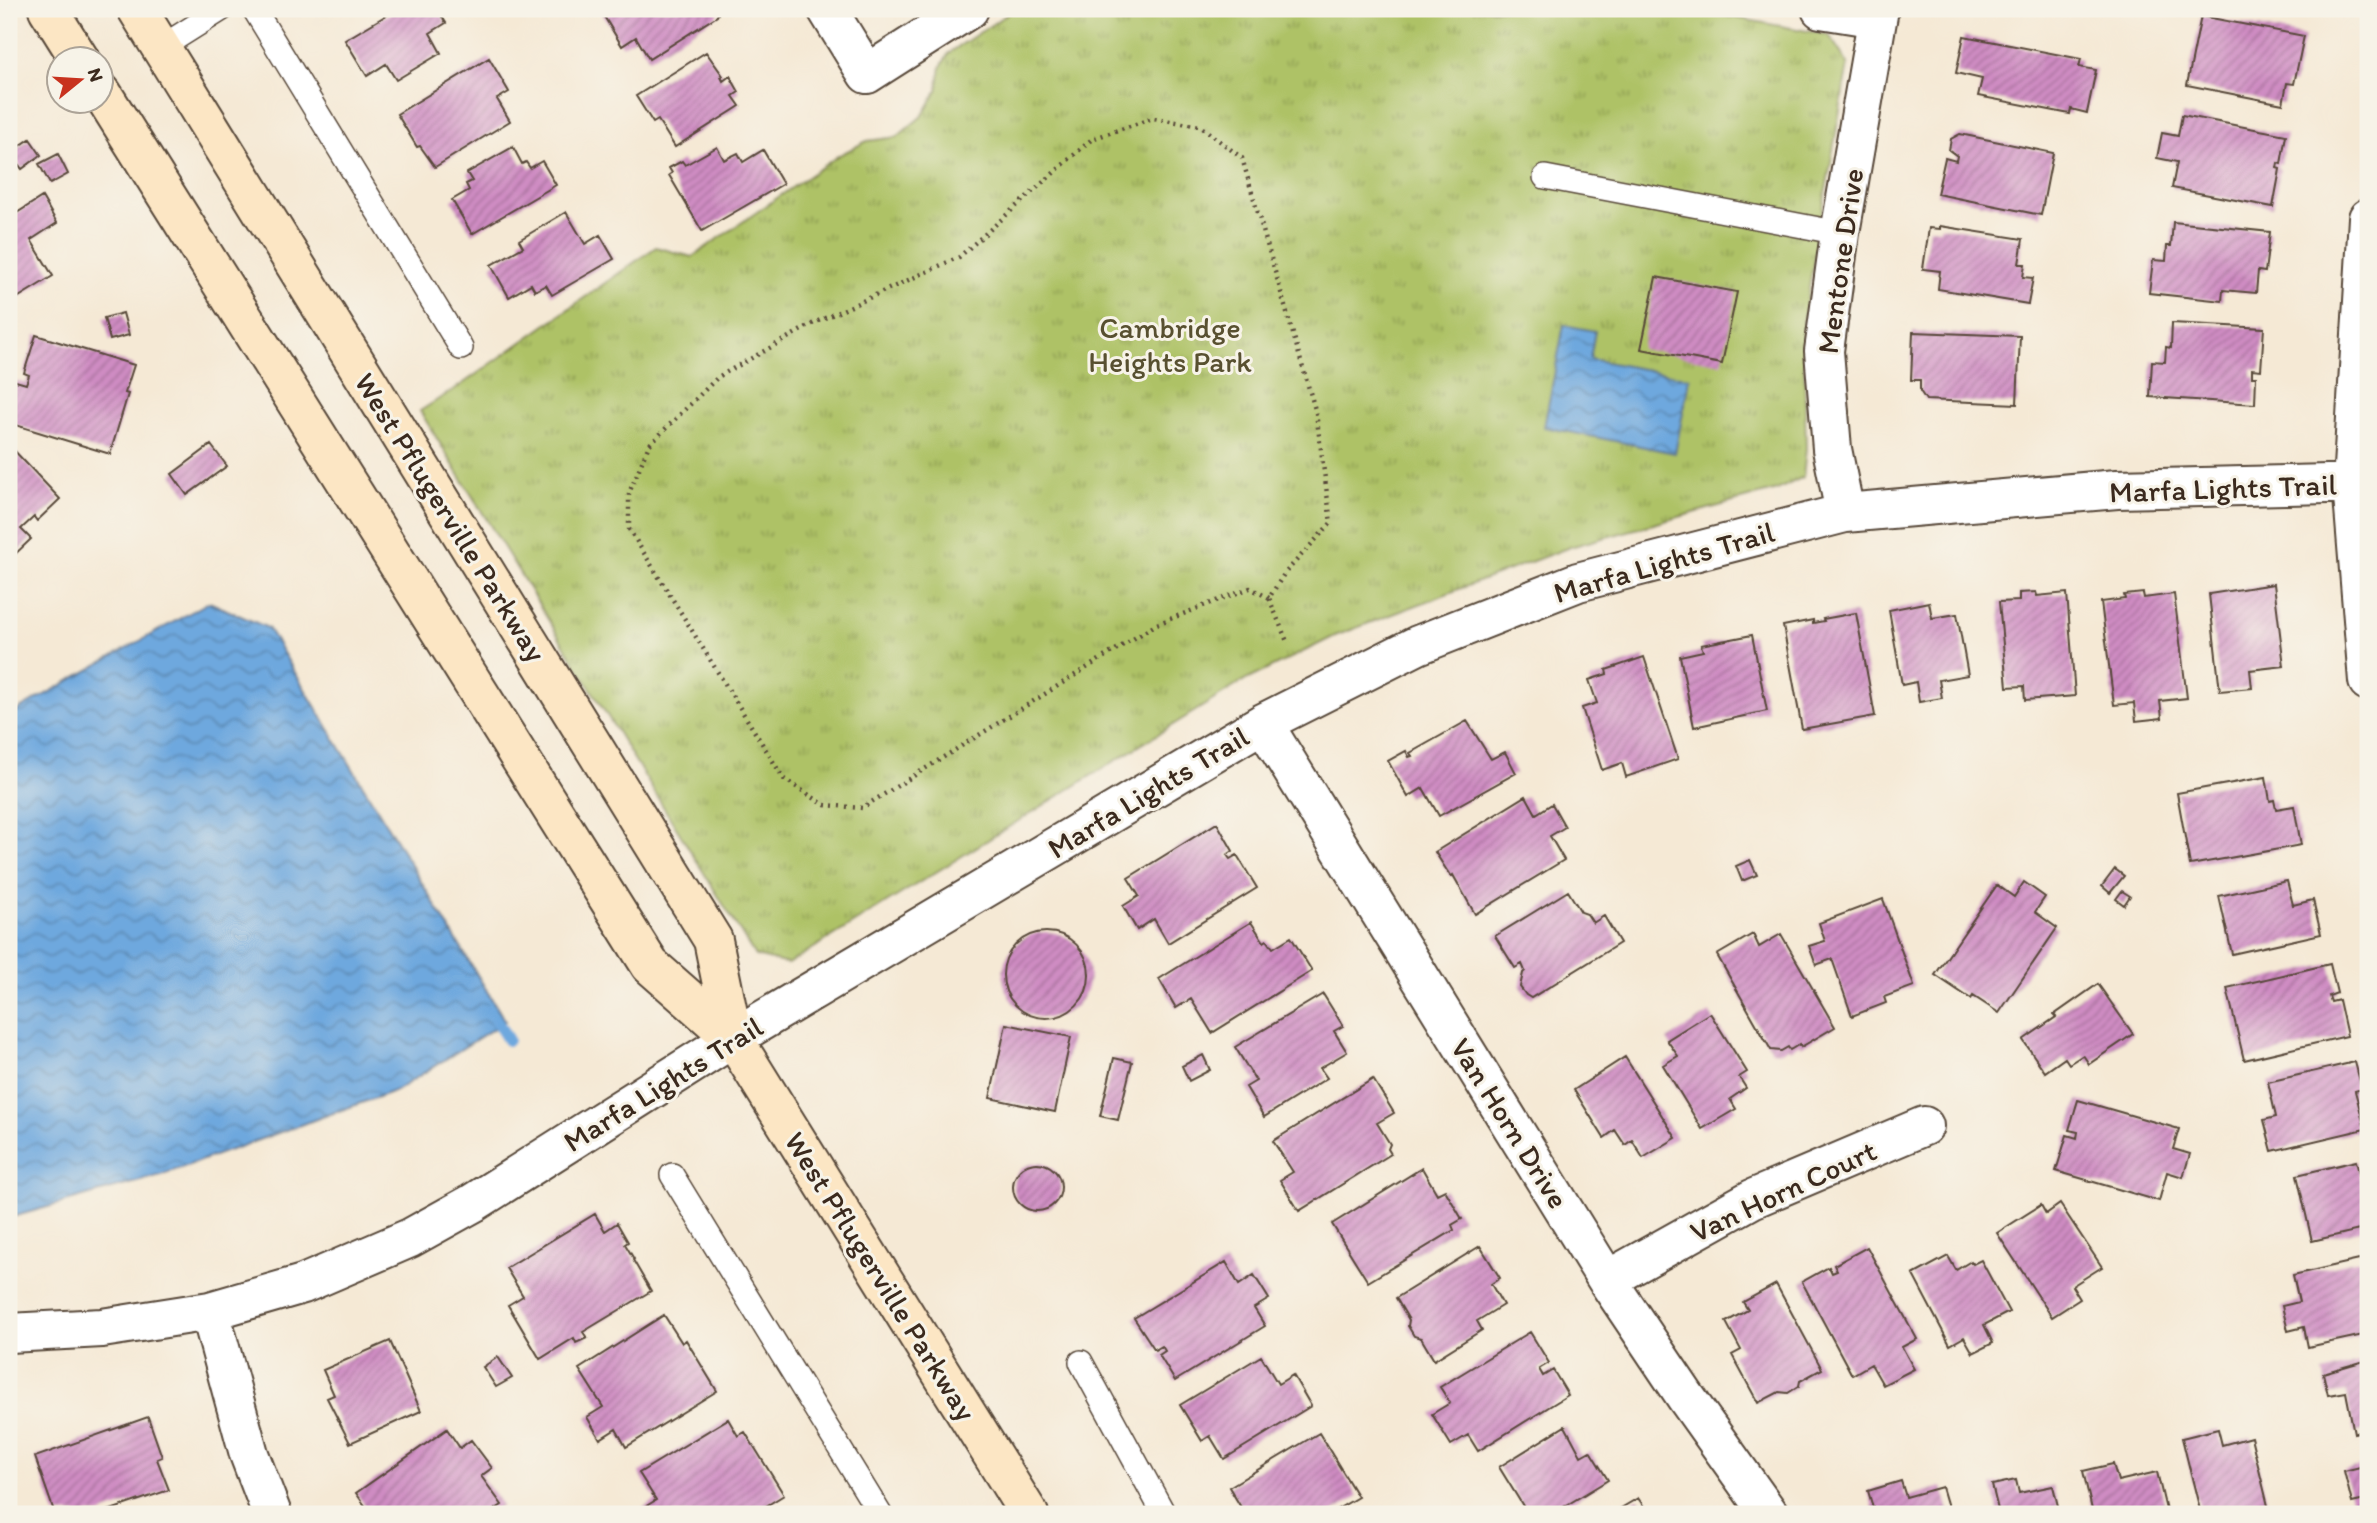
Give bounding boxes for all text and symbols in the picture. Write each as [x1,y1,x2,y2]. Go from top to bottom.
north arrow [46,46,116,116]
text: N [83,65,109,85]
street label: Mentone Drive [1809,166,1871,356]
park label: Cambridge Heights Park [1088,309,1252,380]
street label: West Pflugerville Parkway [347,366,555,668]
street label: Marfa Lights Trail [2108,466,2338,510]
street label: Marfa Lights Trail [1549,513,1779,611]
street label: Marfa Lights Trail [1041,717,1256,867]
street label: Marfa Lights Trail [556,1008,770,1160]
street label: Van Horn Drive [1443,1031,1577,1215]
street label: West Pflugerville Parkway [777,1125,985,1427]
street label: Van Horn Court [1684,1132,1882,1250]

